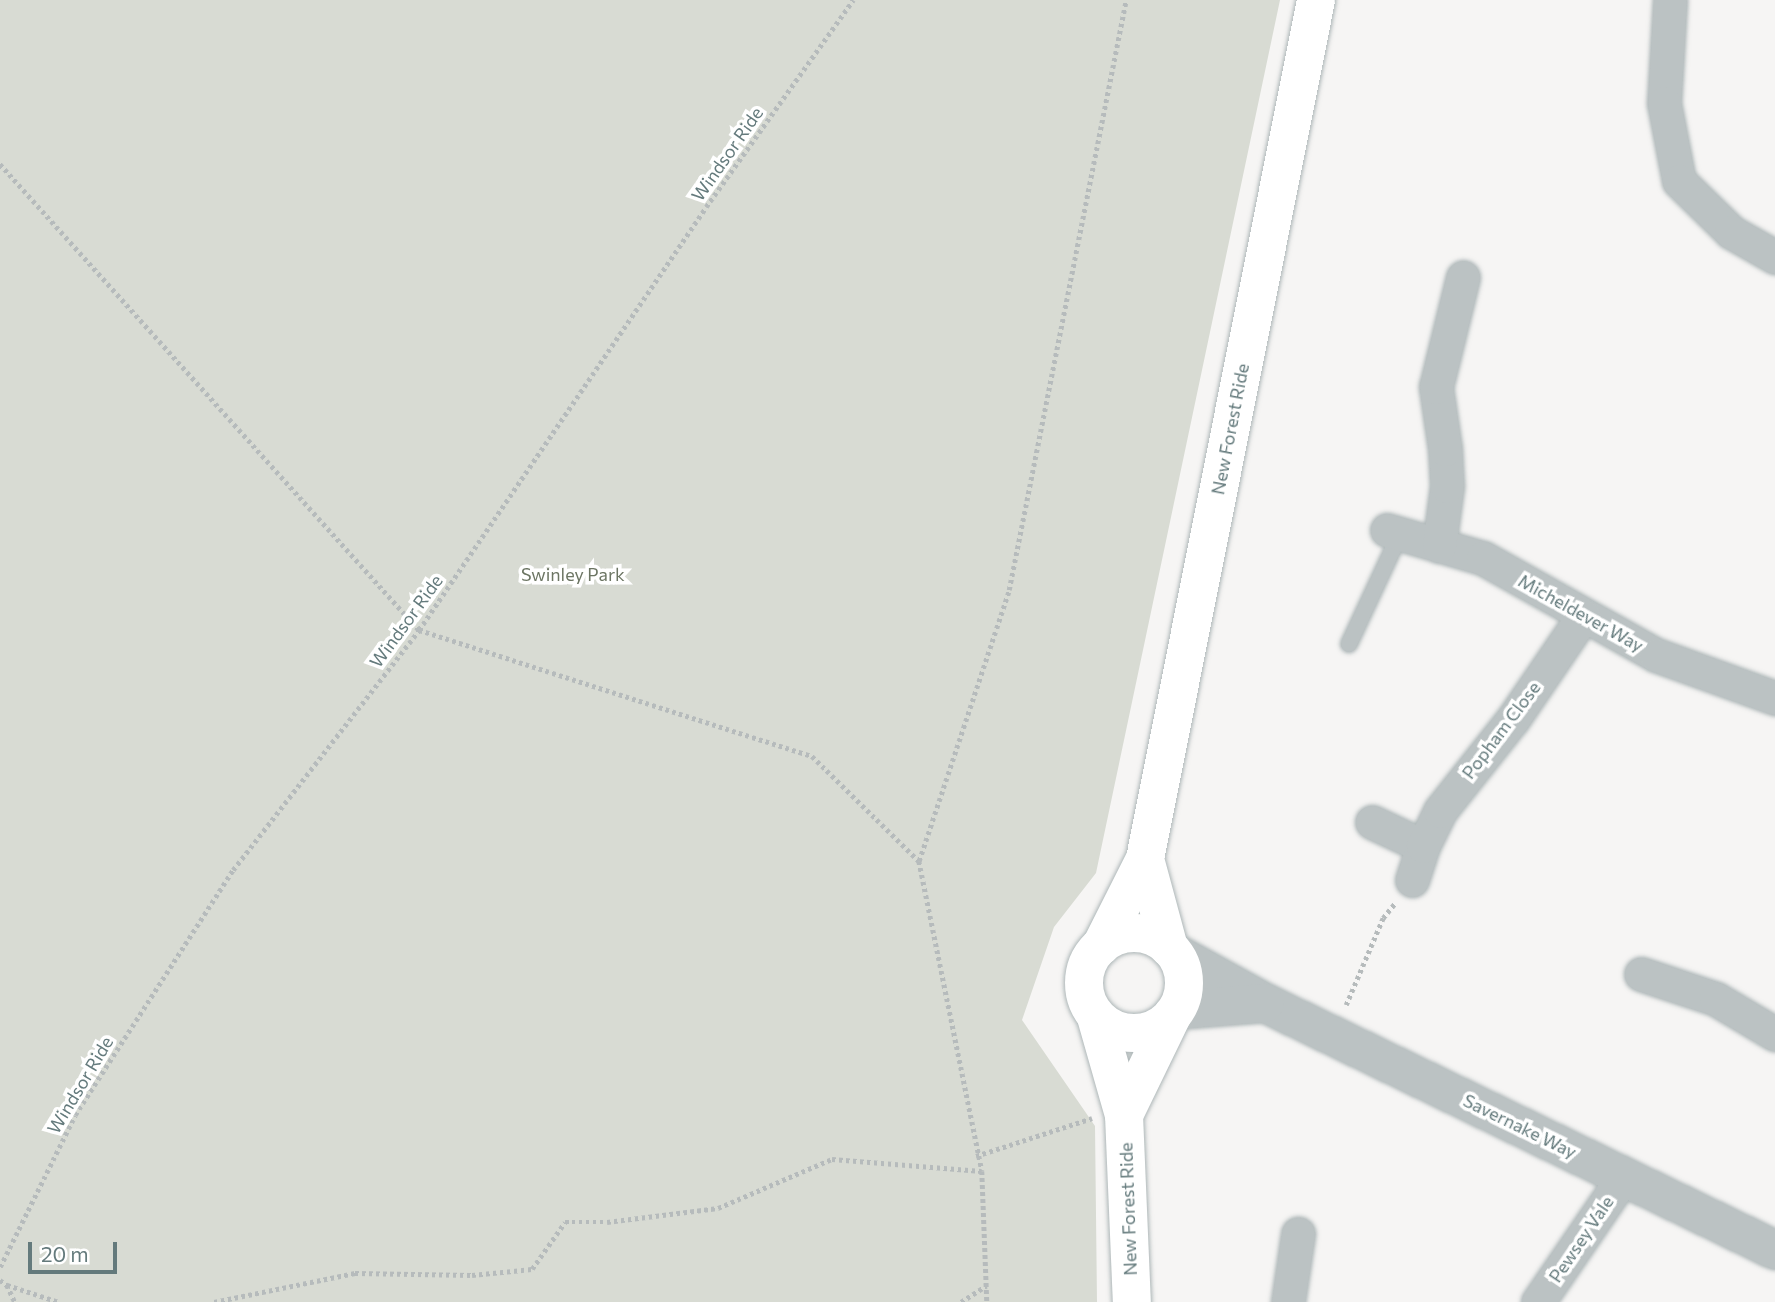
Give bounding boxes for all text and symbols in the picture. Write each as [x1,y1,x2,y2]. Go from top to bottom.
street label: Windsor Ride [687,103,767,205]
street label: New Forest Ride [1207,362,1253,496]
park label: Swinley Park [521,563,625,585]
street label: Windsor Ride [365,570,447,672]
street label: Micheldever Way [1515,570,1647,656]
street label: Popham Close [1457,677,1545,783]
street label: Windsor Ride [42,1032,118,1138]
street label: Savernake Way [1460,1089,1580,1163]
street label: New Forest Ride [1115,1142,1141,1276]
street label: Pewsey Vale [1544,1192,1618,1286]
scale bar [32,1228,121,1272]
text: 20 m [41,1241,89,1266]

